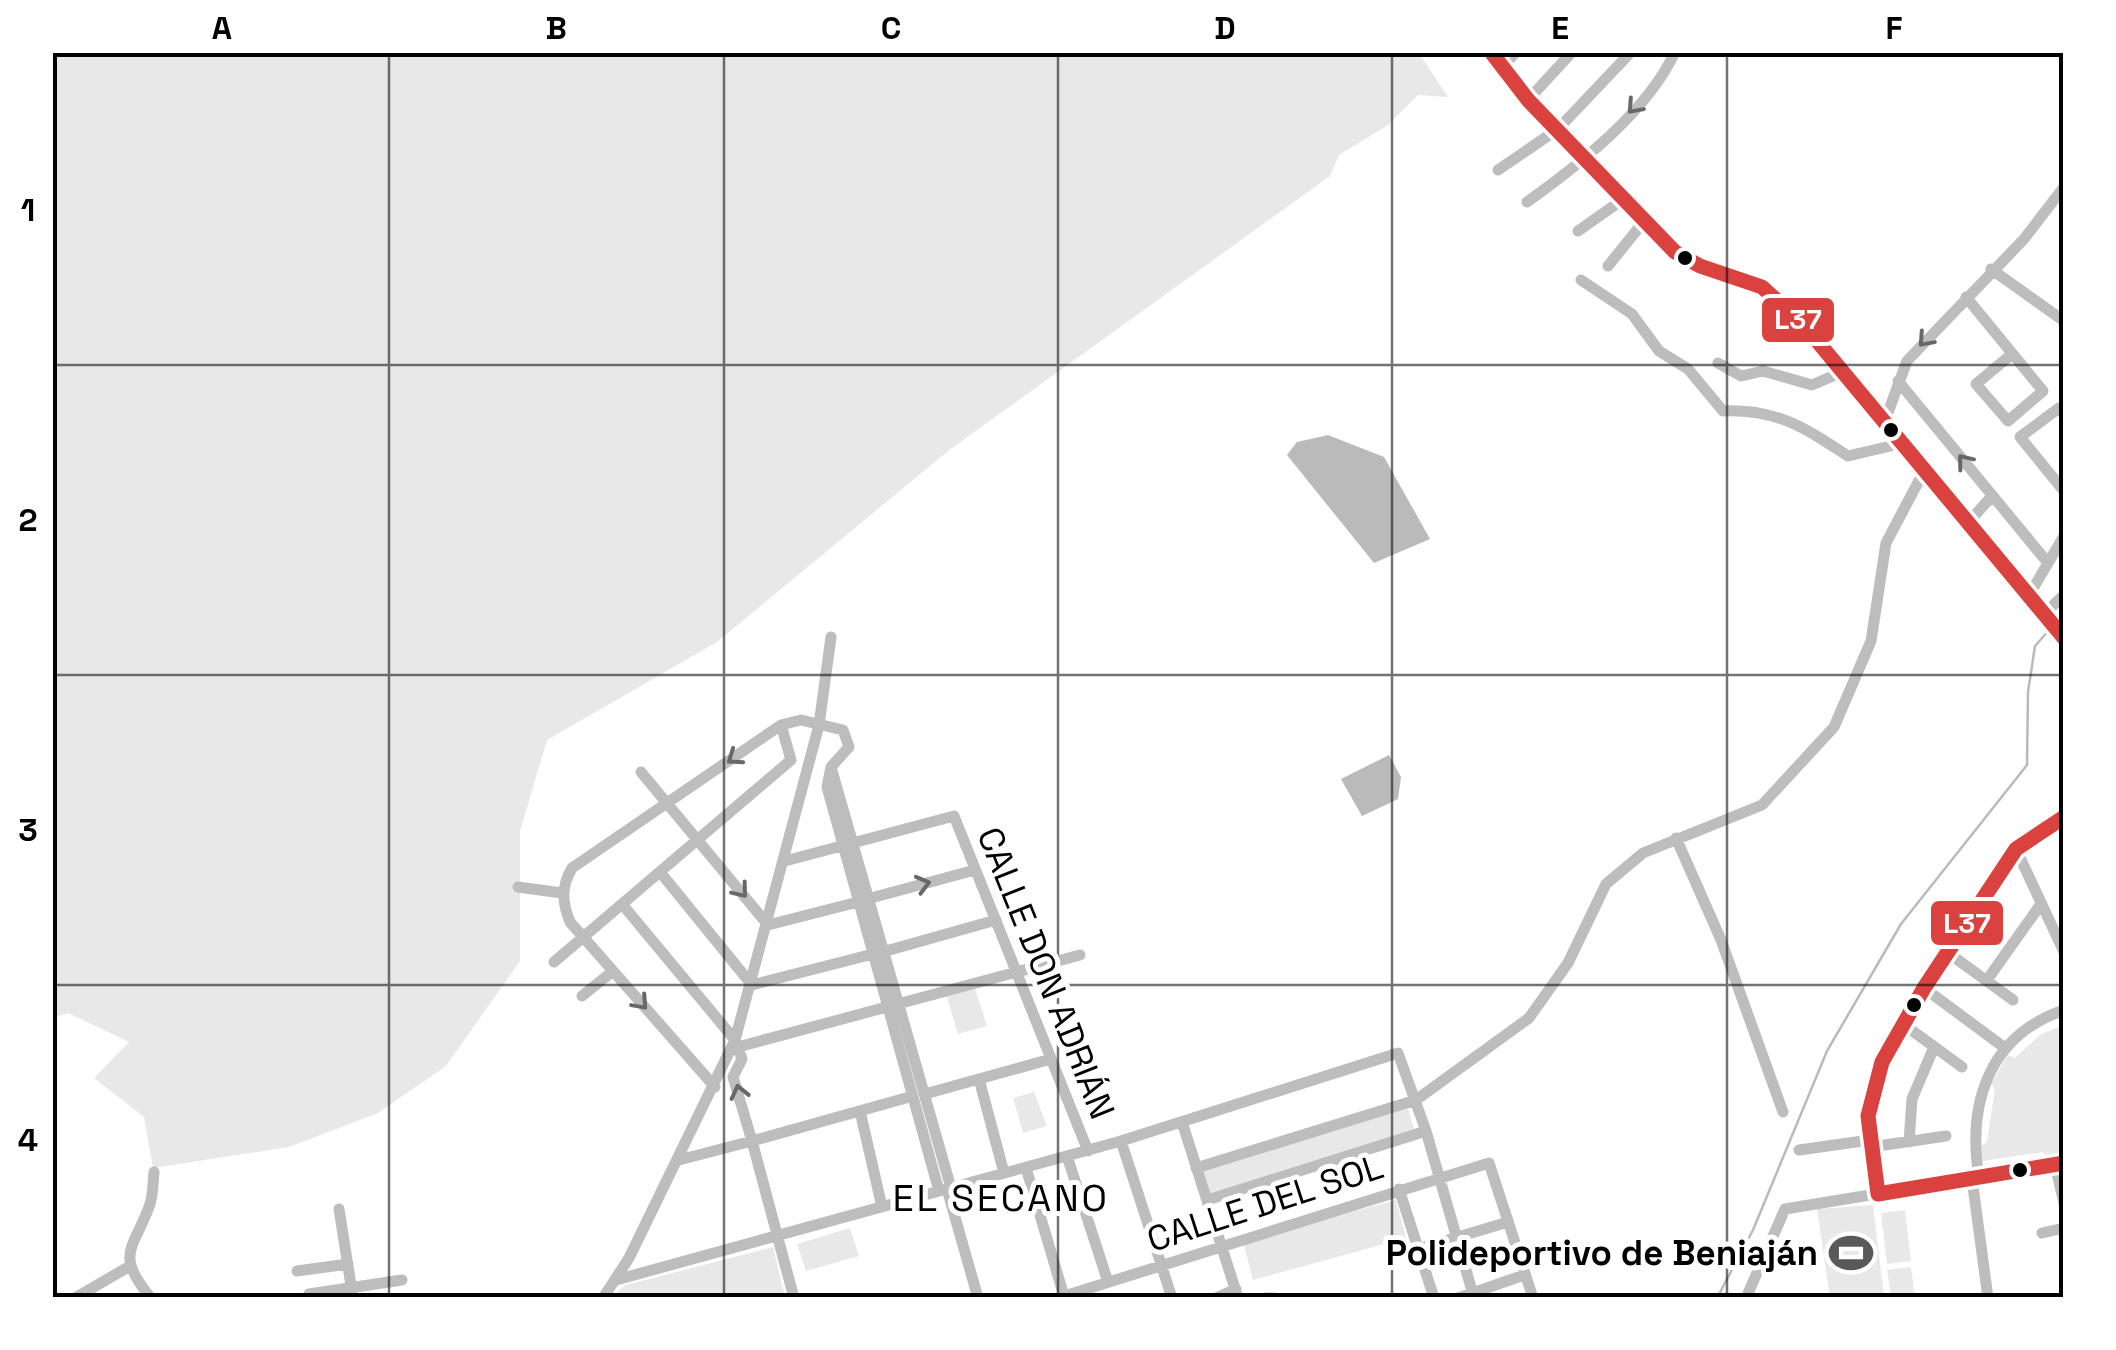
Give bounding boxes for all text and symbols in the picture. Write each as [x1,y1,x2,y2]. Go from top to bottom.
text: A [212,8,232,48]
text: B [545,8,567,48]
text: C [881,8,901,48]
text: D [1214,8,1236,48]
text: E [1551,8,1569,48]
text: F [1885,8,1903,48]
one-way arrow [1628,95,1646,114]
text: 1 [21,190,35,230]
unlabelled marker [1675,248,1695,268]
line badge: L37 [1760,296,1836,344]
text: L37 [1774,301,1822,337]
one-way arrow [1919,328,1937,347]
unlabelled marker [1881,420,1901,440]
one-way arrow [1957,455,1975,473]
text: 2 [18,500,38,540]
one-way arrow [726,746,745,764]
text: 3 [18,810,38,850]
street label: CALLE DON ADRIÁN [967,821,1125,1125]
one-way arrow [914,875,931,896]
one-way arrow [729,880,747,898]
line badge: L37 [1929,899,2005,947]
text: L37 [1943,905,1991,941]
one-way arrow [629,991,647,1010]
unlabelled marker [1904,995,1924,1015]
one-way arrow [729,1084,750,1101]
text: 4 [18,1120,38,1160]
street label: CALLE DEL SOL [1142,1144,1388,1262]
unlabelled marker [2010,1160,2030,1180]
district label: EL SECANO [893,1174,1109,1222]
sports icon: Polideportivo de Beniaján [1827,1229,1875,1277]
place label: Polideportivo de Beniaján [1386,1231,1818,1275]

